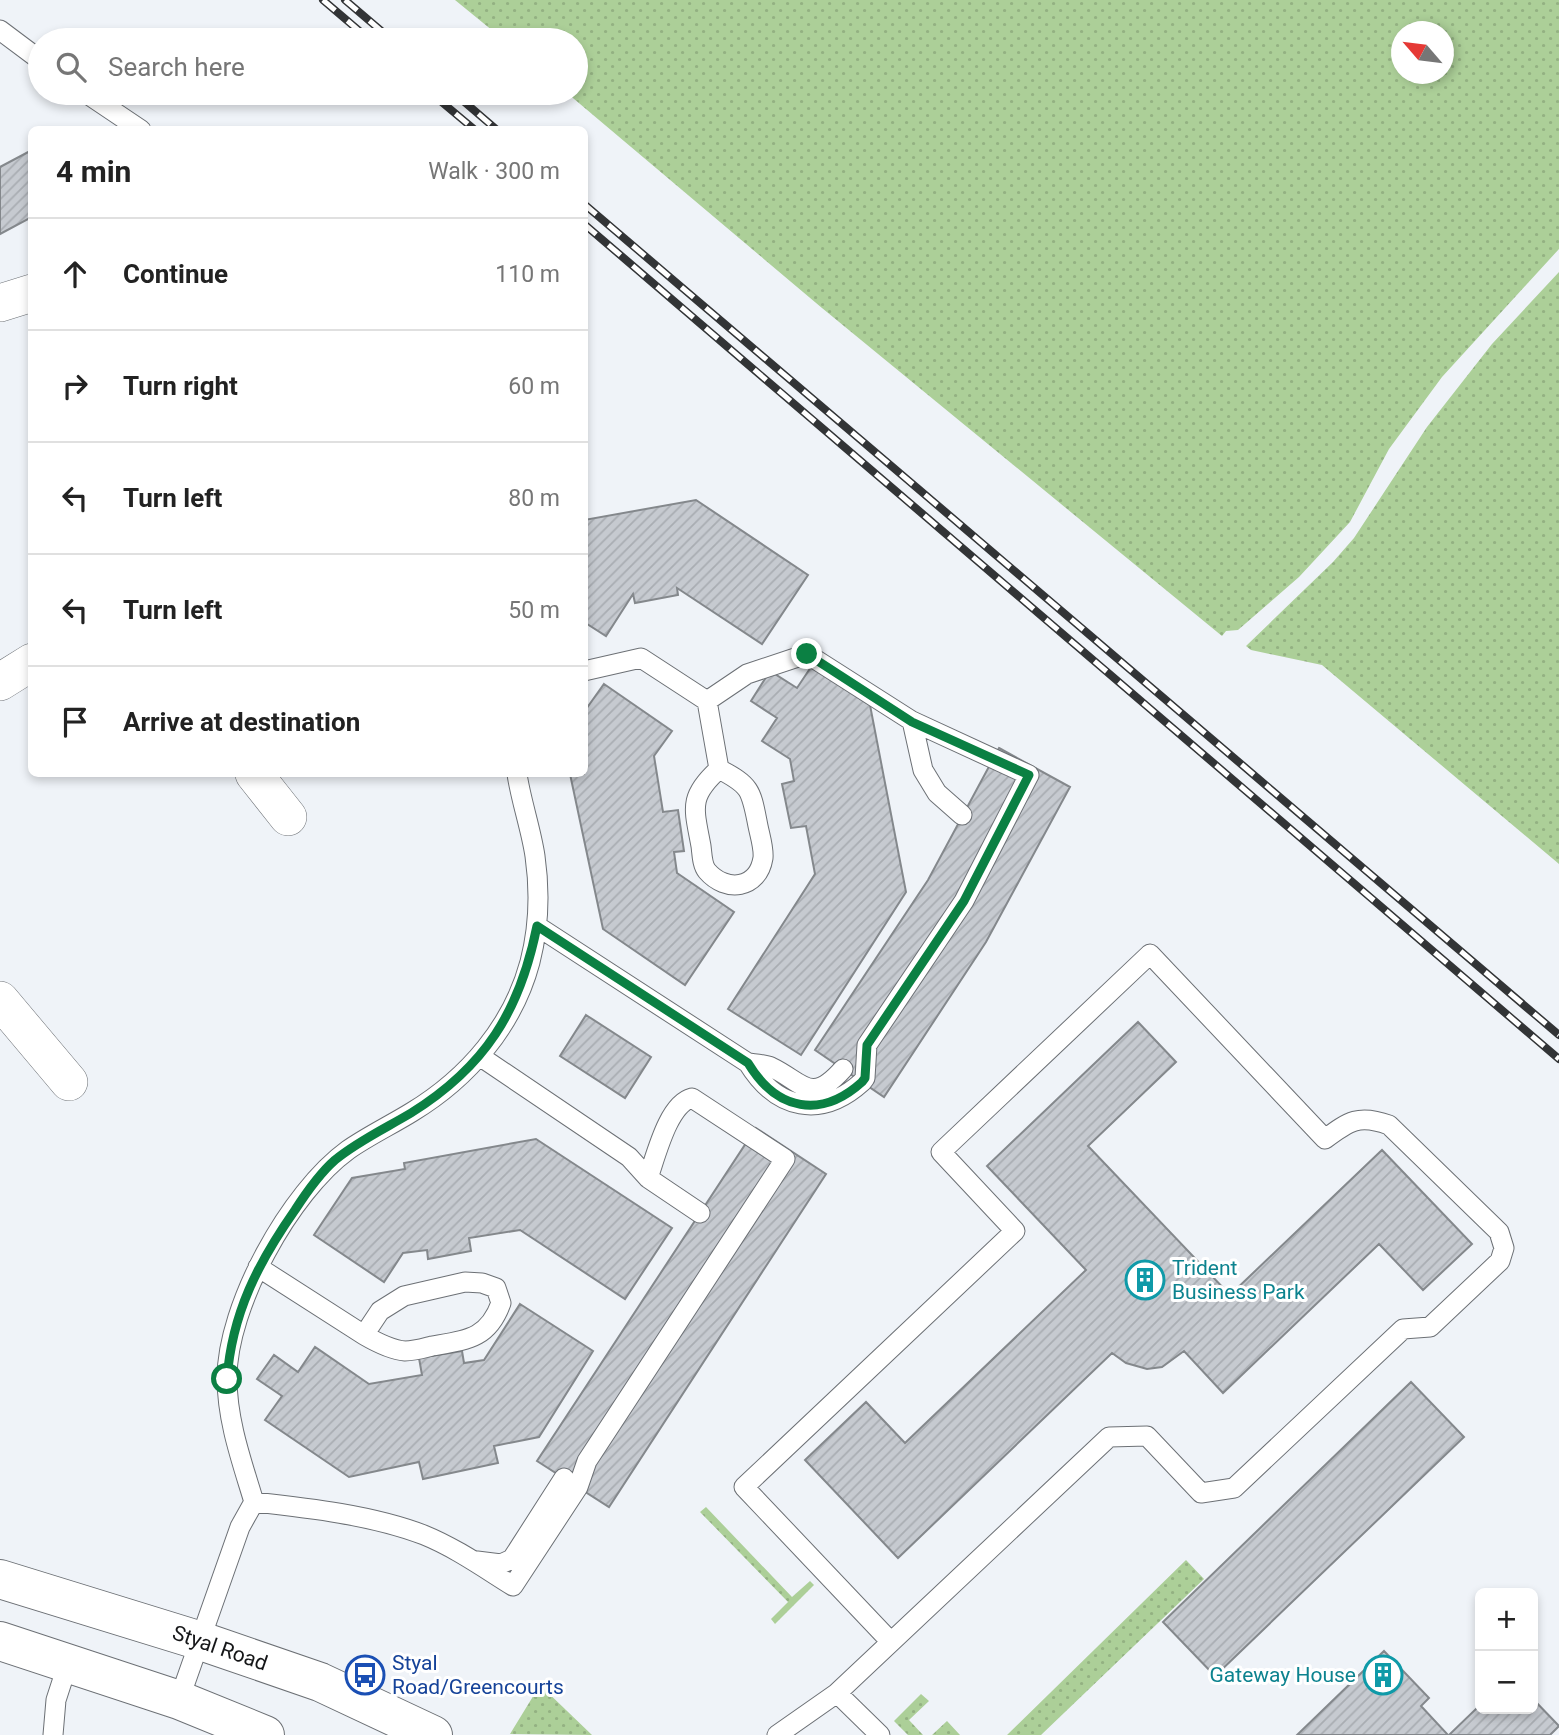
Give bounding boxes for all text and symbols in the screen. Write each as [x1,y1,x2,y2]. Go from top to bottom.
north arrow [1391,21,1454,84]
search box [28,28,588,105]
icon: search [52,48,90,86]
text: Search here [108,52,245,82]
text: 4 min [56,154,131,189]
text: Walk · 300 m [428,158,560,185]
icon: ahead [56,255,94,293]
text: Continue [123,259,228,289]
text: 110 m [495,261,560,288]
icon: right [56,367,94,405]
text: Turn right [123,371,238,401]
text: 60 m [508,373,560,400]
icon: left [56,479,94,517]
text: Turn left [123,483,222,513]
text: 80 m [508,485,560,512]
icon: left [56,591,94,629]
text: Turn left [123,595,222,625]
text: 50 m [508,597,560,624]
route end [791,638,822,669]
icon: arrive [56,703,94,741]
text: Arrive at destination [123,707,360,737]
place label: Trident Business Park [1172,1256,1305,1304]
building icon: Trident Business Park [1124,1259,1166,1301]
route start [211,1363,242,1394]
map controls [1475,1588,1538,1714]
button: + [1475,1588,1538,1651]
street label: Styal Road [169,1621,271,1675]
place label: Styal Road/Greencourts [392,1651,564,1699]
button: − [1475,1651,1538,1714]
bus stop icon: Styal Road/Greencourts [344,1654,386,1696]
building icon: Gateway House [1362,1654,1404,1696]
place label: Gateway House [1210,1663,1356,1687]

